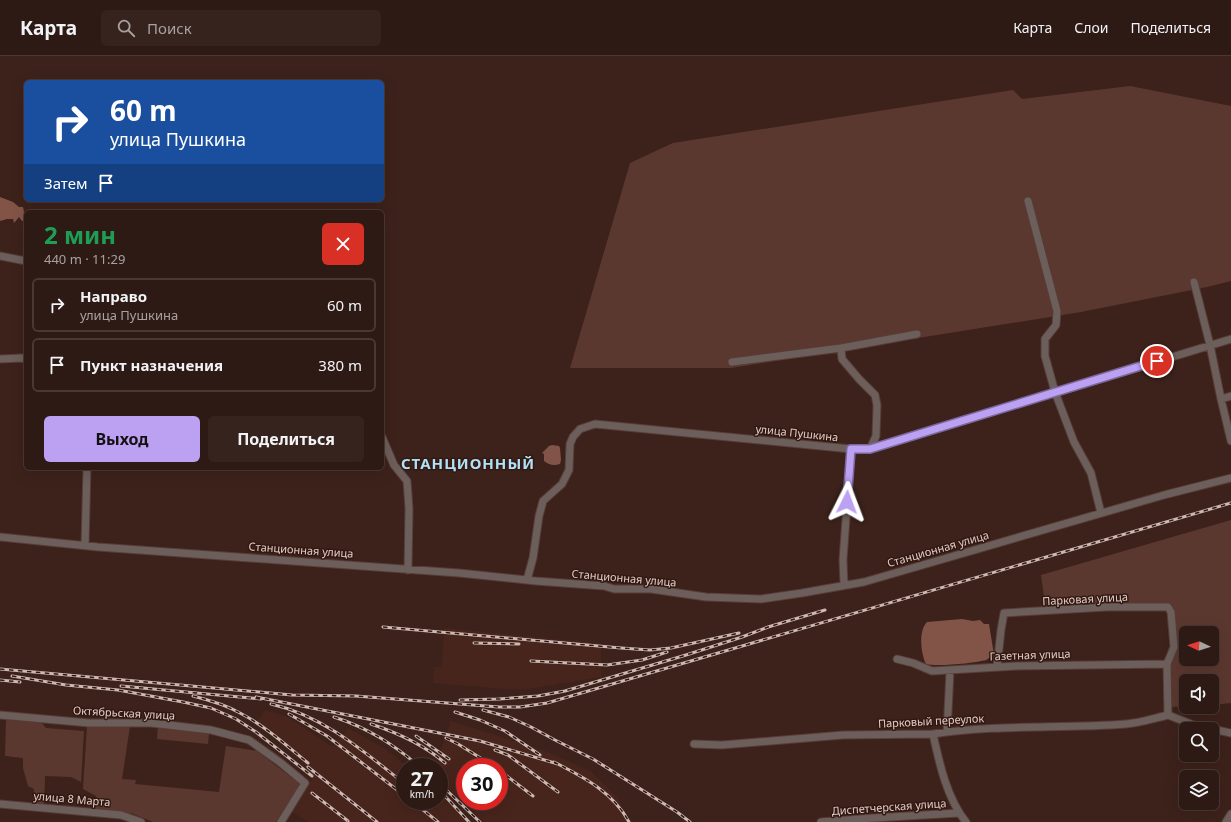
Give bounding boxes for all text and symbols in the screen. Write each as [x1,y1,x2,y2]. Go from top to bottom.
search box [101,10,381,46]
text: Карта [20,15,77,41]
icon: search [115,17,137,39]
text: Поиск [147,18,192,38]
text: Карта [1013,18,1052,37]
text: Слои [1074,18,1108,37]
text: Поделиться [1130,18,1211,37]
text: 60 m [110,91,177,129]
icon: right [44,96,96,148]
text: улица Пушкина [110,127,246,151]
icon: arrive [95,172,117,194]
text: Затем [44,173,87,193]
text: 2 мин [44,218,116,251]
button: close [322,223,364,265]
text: 440 m · 11:29 [44,250,125,268]
text: Направо [80,286,147,306]
icon: right [46,294,68,316]
text: 60 m [327,295,362,315]
text: улица Пушкина [80,306,178,324]
pin [1140,344,1174,378]
icon: arrive [1146,350,1168,372]
icon: arrive [46,354,68,376]
text: Пункт назначения [80,355,223,375]
text: 380 m [318,355,362,375]
button: Выход [44,416,200,462]
button: Поделиться [208,416,364,462]
street label: улица Пушкина [755,421,839,444]
district label: СТАНЦИОННЫЙ [401,453,535,473]
position arrow [826,481,868,523]
street label: Станционная улица [885,527,990,570]
street label: Станционная улица [248,538,354,561]
street label: Станционная улица [571,565,677,590]
street label: Парковая улица [1042,589,1128,608]
north arrow [1179,626,1219,666]
map controls [1179,626,1219,810]
street label: Газетная улица [989,646,1071,663]
button: sound [1179,674,1219,714]
street label: Октябрьская улица [72,702,176,723]
street label: Парковый переулок [878,710,985,731]
button: search [1179,722,1219,762]
speed limit sign: 30 [456,758,508,810]
text: 27 [411,765,433,792]
button: layers [1179,770,1219,810]
text: km/h [410,787,434,801]
street label: улица 8 Марта [33,788,111,809]
street label: Диспетчерская улица [831,795,947,818]

